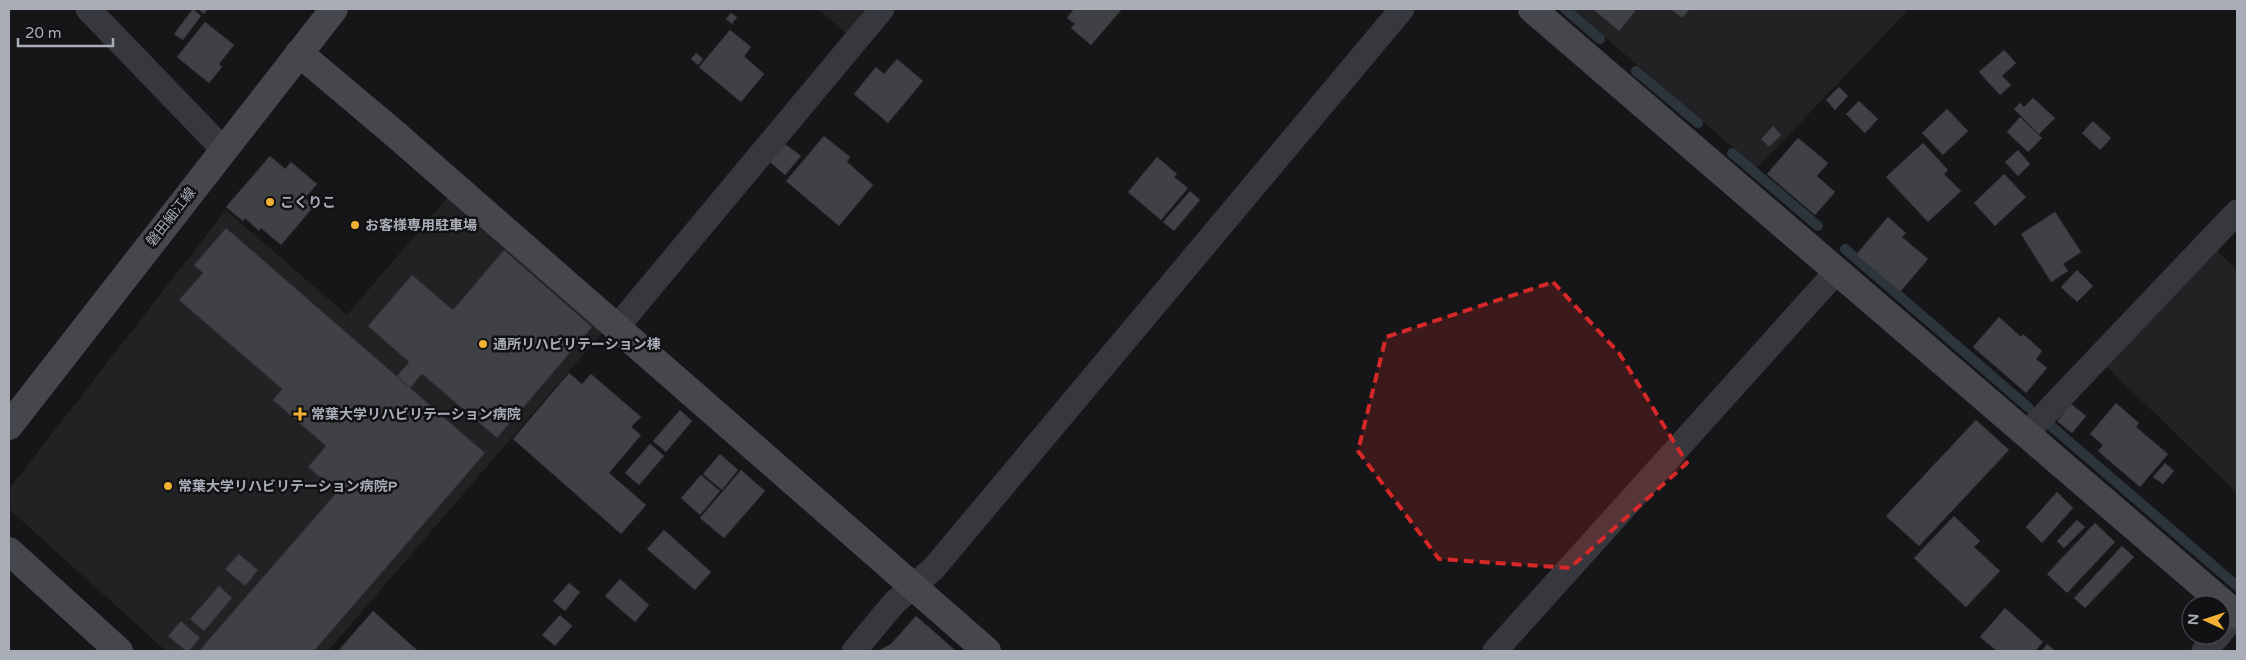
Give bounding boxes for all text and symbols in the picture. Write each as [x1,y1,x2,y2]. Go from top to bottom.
scale bar [18,15,112,47]
text: 20 m [25,24,62,42]
street label: 磐田細江線 [143,184,199,250]
place label: こくりこ [280,194,336,211]
marker: こくりこ [264,196,276,208]
place label: お客様専用駐車場 [365,217,477,234]
marker: お客様専用駐車場 [349,219,361,231]
place label: 通所リハビリテーション棟 [493,336,661,353]
marker: 通所リハビリテーション棟 [477,338,489,350]
place label: 常葉大学リハビリテーション病院 [311,406,521,423]
marker: 常葉大学リハビリテーション病院 [293,407,307,421]
place label: 常葉大学リハビリテーション病院P [178,478,398,495]
marker: 常葉大学リハビリテーション病院P [162,480,174,492]
north arrow [2181,595,2231,645]
text: N [2185,613,2202,625]

